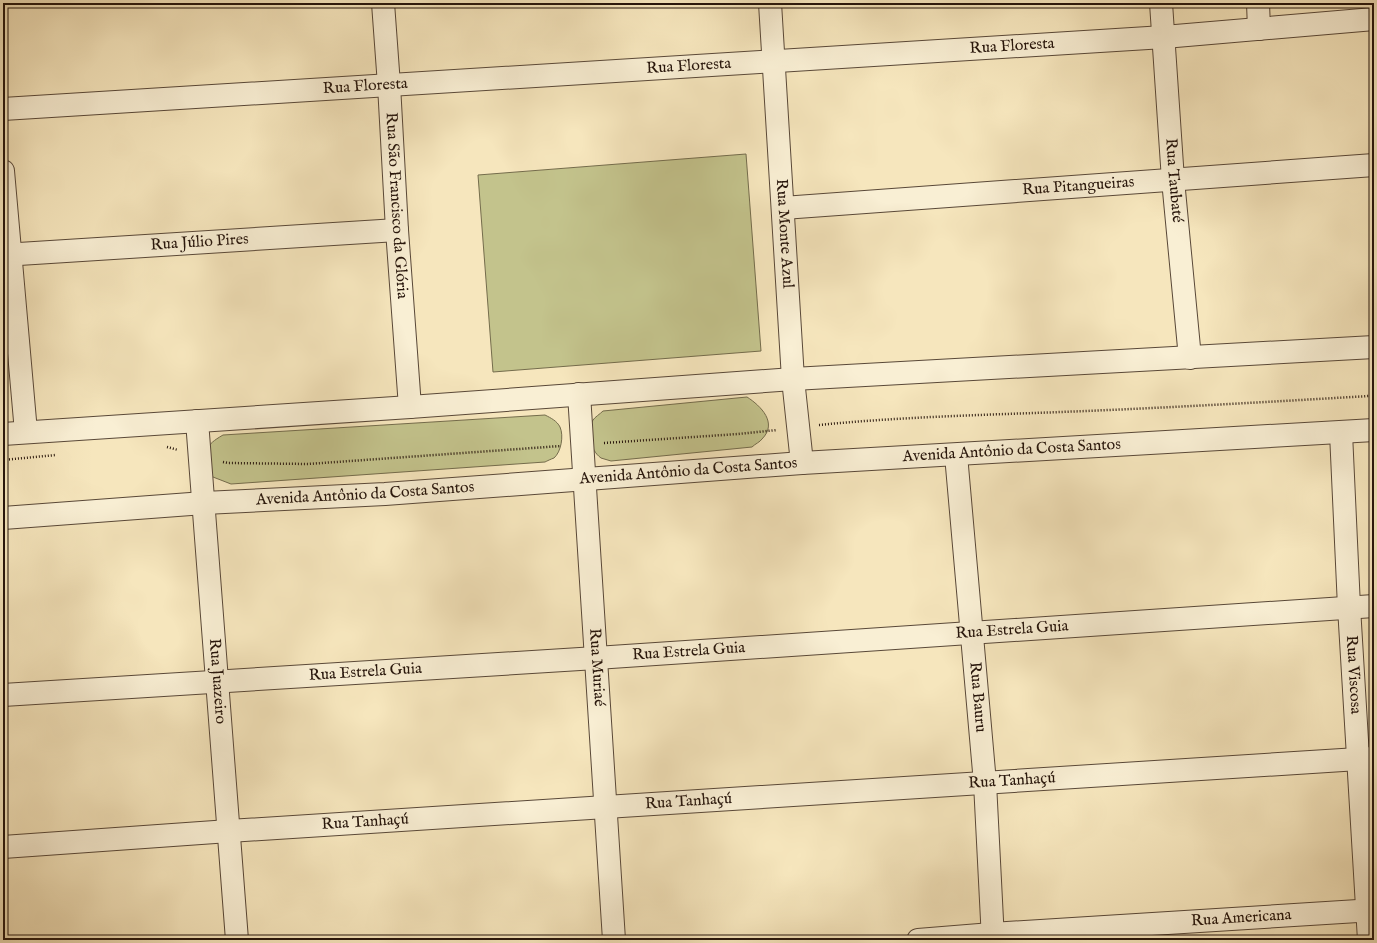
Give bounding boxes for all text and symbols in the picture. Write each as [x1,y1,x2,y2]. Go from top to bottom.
street label: Rua Floresta [969,34,1055,59]
street label: Rua Floresta [646,54,732,79]
street label: Rua Floresta [322,74,408,99]
street label: Rua São Francisco da Glória [381,112,412,300]
street label: Rua Taubaté [1160,138,1187,224]
street label: Rua Pitangueiras [1022,172,1135,201]
street label: Rua Monte Azul [771,178,797,290]
street label: Rua Júlio Pires [150,229,250,256]
street label: Avenida Antônio da Costa Santos [901,435,1122,467]
street label: Avenida Antônio da Costa Santos [578,453,799,490]
street label: Avenida Antônio da Costa Santos [255,477,475,510]
street label: Rua Estrela Guia [955,616,1069,644]
street label: Rua Muriaé [584,628,609,707]
street label: Rua Viscosa [1341,635,1365,715]
street label: Rua Juazeiro [204,638,230,725]
street label: Rua Estrela Guia [631,638,746,666]
street label: Rua Estrela Guia [308,659,423,686]
street label: Rua Bauru [964,661,990,733]
street label: Rua Tanhaçú [968,768,1056,794]
street label: Rua Tanhaçú [644,789,733,814]
street label: Rua Tanhaçú [321,810,409,835]
street label: Rua Americana [1190,905,1292,931]

